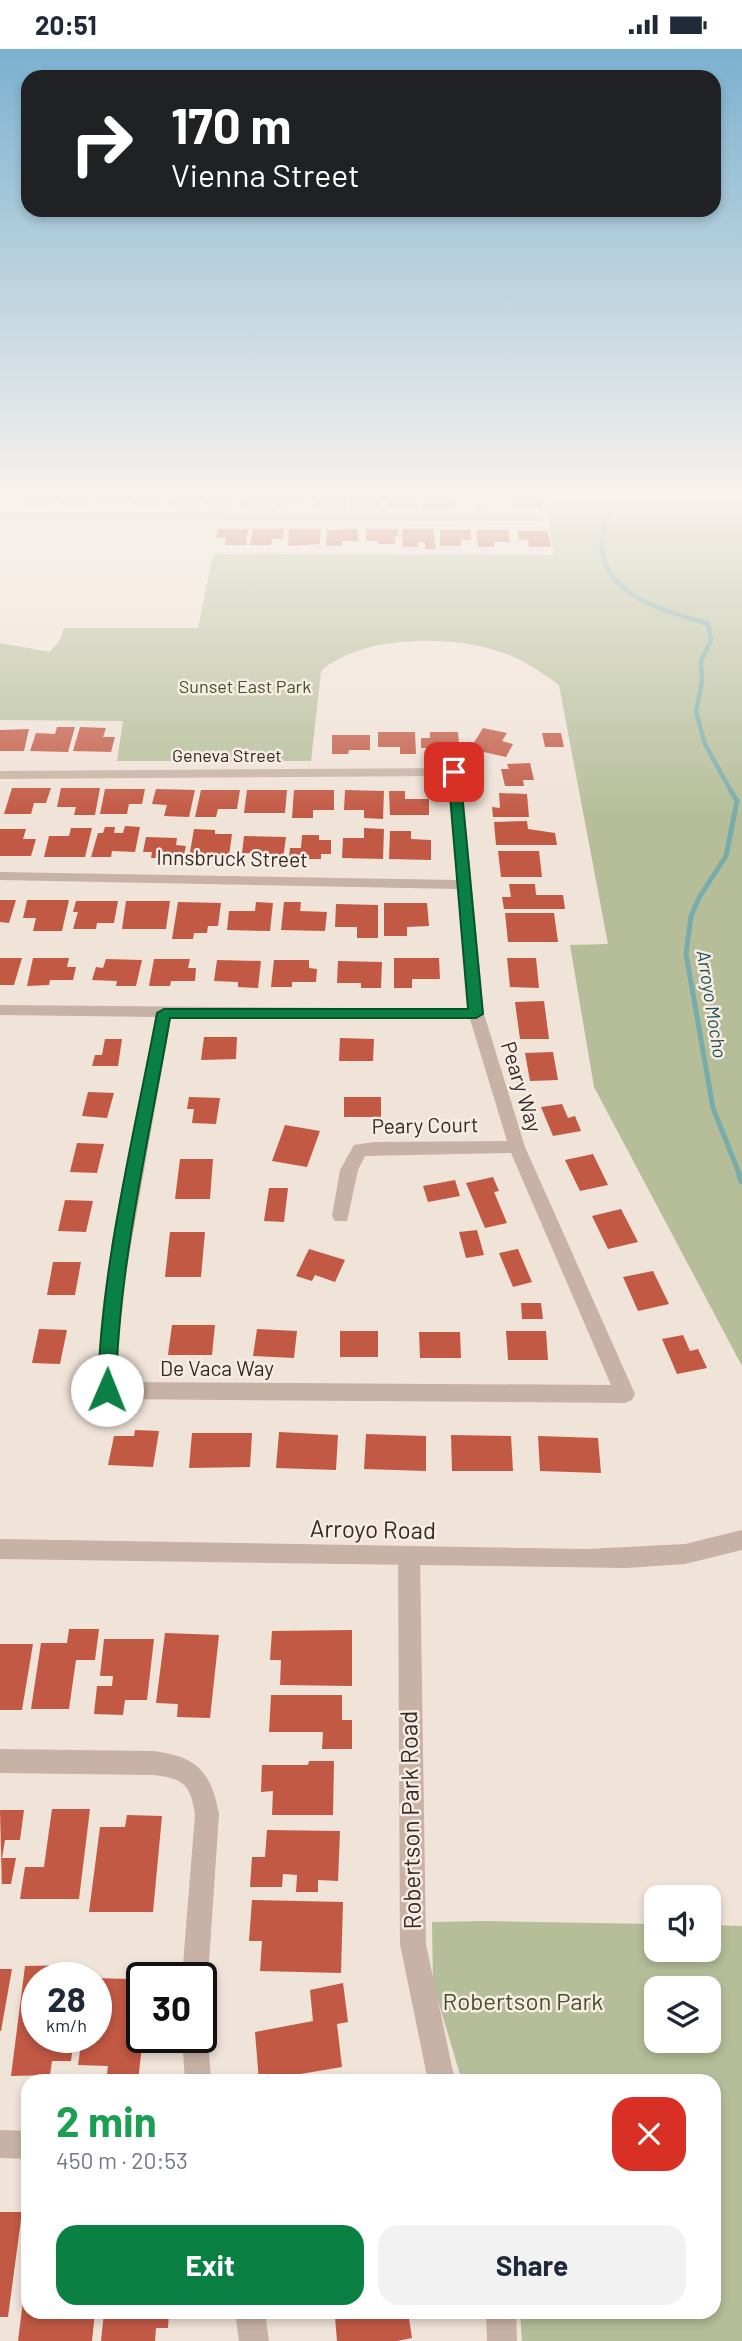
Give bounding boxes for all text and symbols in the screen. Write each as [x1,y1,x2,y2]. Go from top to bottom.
text: 20:51 [35,9,97,40]
text: 170 m [171,95,291,154]
icon: right [56,98,147,189]
text: Vienna Street [171,155,360,193]
park label: Sunset East Park [179,675,311,697]
pin [424,742,484,802]
street label: Geneva Street [172,744,282,766]
icon: arrive [435,753,473,791]
street label: Innsbruck Street [156,844,308,871]
water label: Arroyo Mocho [693,948,732,1059]
street label: Peary Way [497,1038,548,1135]
street label: Peary Court [371,1111,479,1138]
position arrow [70,1353,144,1427]
street label: De Vaca Way [160,1355,274,1380]
street label: Arroyo Road [310,1513,436,1544]
street label: Robertson Park Road [393,1710,426,1930]
map controls [644,1885,721,2053]
button: sound [644,1885,721,1962]
speed limit sign: 30 [126,1962,217,2053]
button: layers [644,1976,721,2053]
text: 28 [47,1977,86,2019]
park label: Robertson Park [443,1986,603,2015]
text: km/h [46,2014,87,2036]
text: 2 min [56,2095,157,2145]
button: close [612,2097,686,2171]
text: 450 m · 20:53 [56,2146,188,2174]
button: Exit [56,2225,364,2305]
button: Share [378,2225,686,2305]

